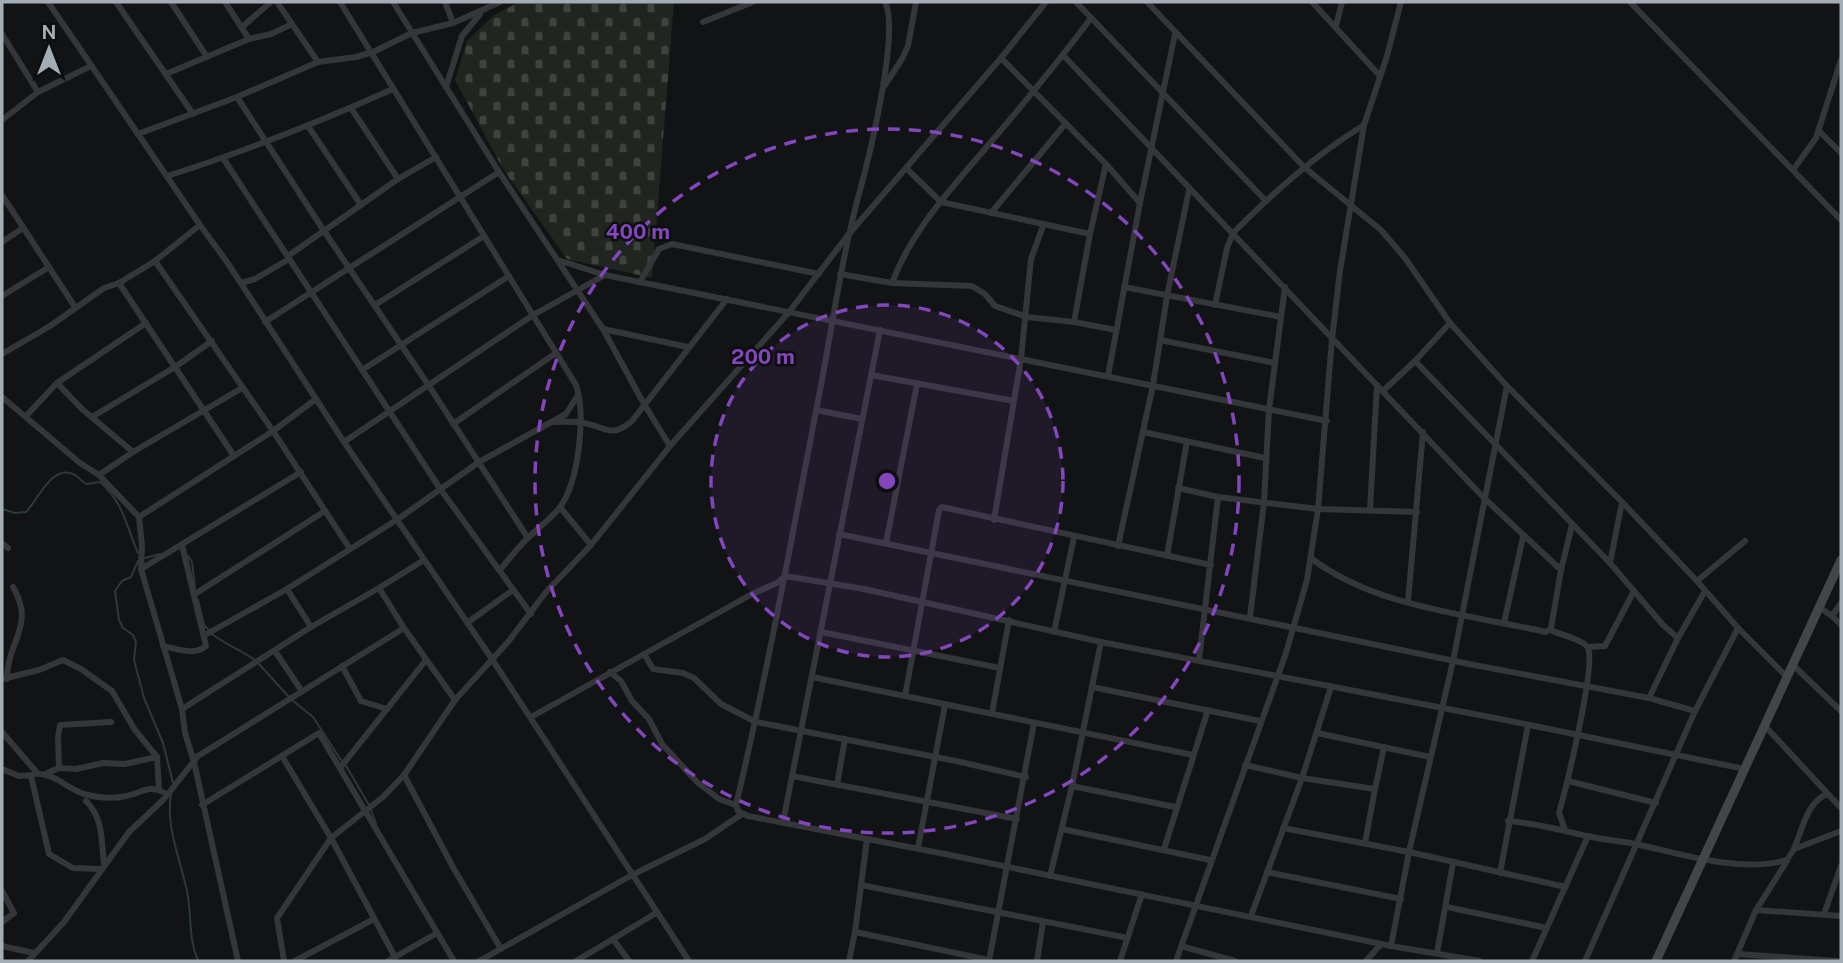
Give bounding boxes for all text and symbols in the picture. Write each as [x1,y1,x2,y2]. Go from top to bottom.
north arrow [14,14,84,84]
text: N [42,21,56,43]
text: 400 m [606,219,670,244]
text: 200 m [731,344,795,369]
centre of rings [875,469,899,493]

